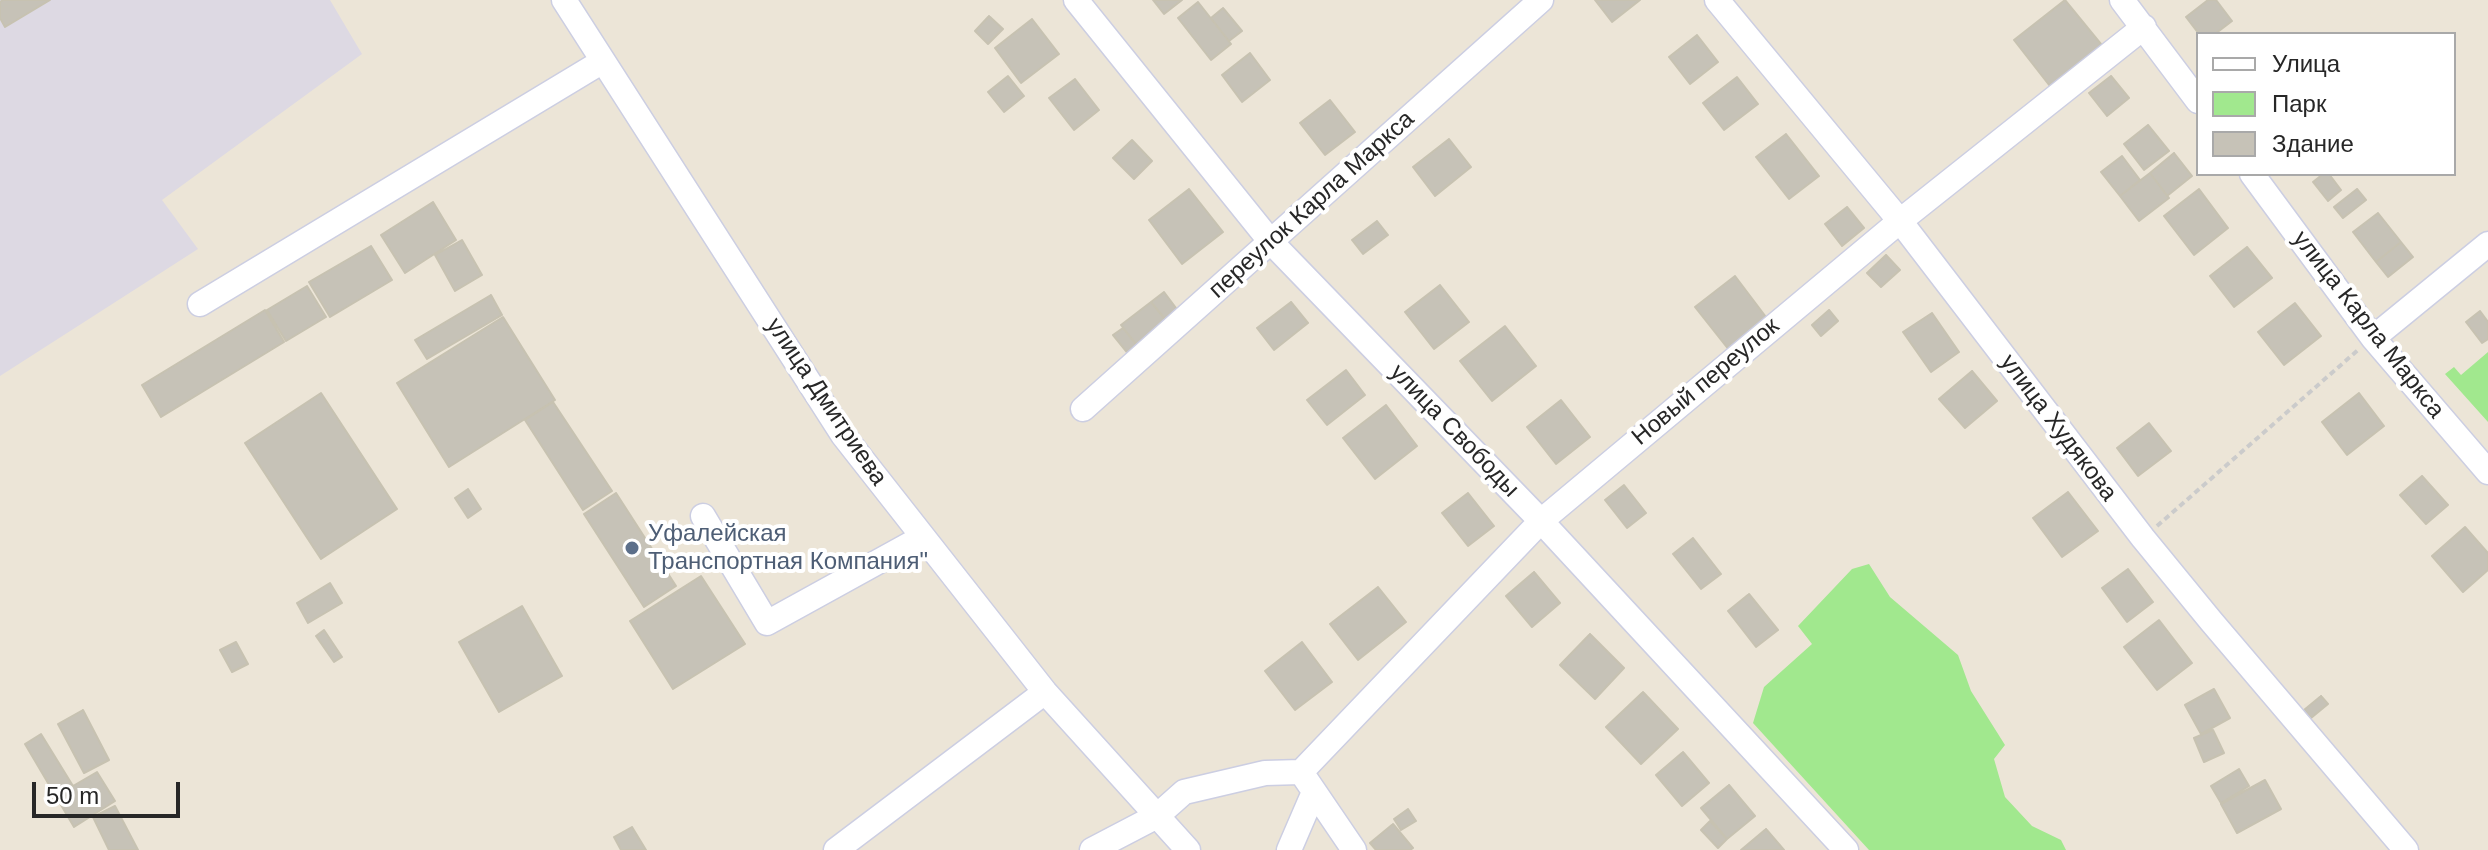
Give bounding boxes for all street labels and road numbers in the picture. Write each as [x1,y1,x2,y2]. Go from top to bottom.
street label: переулок Карла Маркса [1204,105,1420,305]
street label: улица Карла Маркса [2286,226,2450,424]
street label: Новый переулок [1627,312,1785,452]
street label: улица Дмитриева [759,313,893,491]
street label: улица Худякова [1993,349,2123,507]
street label: улица Свободы [1383,359,1525,503]

